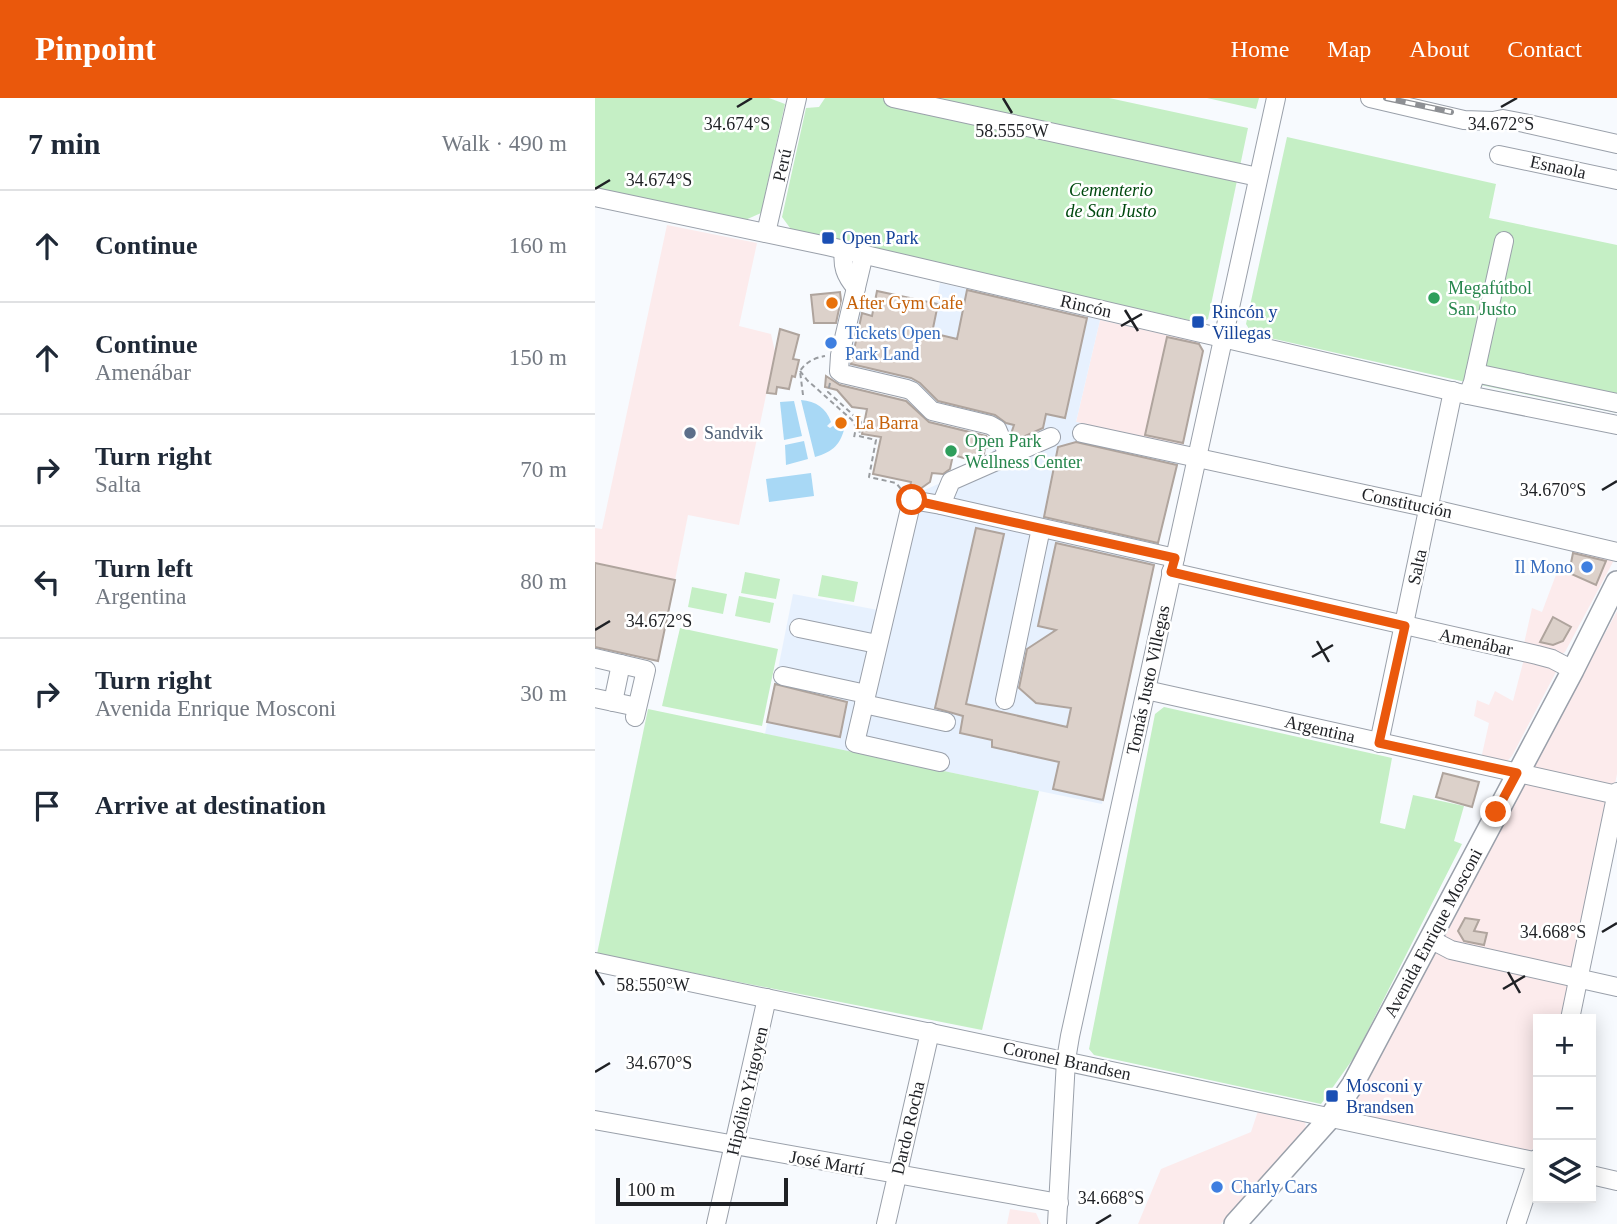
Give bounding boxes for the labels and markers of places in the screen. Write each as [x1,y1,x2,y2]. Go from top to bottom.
place label: Open Park [842,228,918,248]
marker: Open Park [820,230,836,246]
place label: Megafútbol San Justo [1448,278,1532,319]
marker: Megafútbol San Justo [1426,290,1442,306]
place label: After Gym Cafe [846,293,963,313]
marker: After Gym Cafe [824,295,840,311]
place label: Rincón y Villegas [1212,302,1278,343]
marker: Rincón y Villegas [1190,314,1206,330]
place label: Tickets Open Park Land [845,323,941,364]
marker: Tickets Open Park Land [823,335,839,351]
place label: La Barra [855,413,918,433]
marker: La Barra [833,415,849,431]
place label: Sandvik [704,423,763,443]
marker: Sandvik [682,425,698,441]
place label: Open Park Wellness Center [965,431,1082,472]
marker: Open Park Wellness Center [943,443,959,459]
place label: Il Mono [1515,557,1573,577]
marker: Il Mono [1579,559,1595,575]
place label: Mosconi y Brandsen [1346,1076,1423,1117]
marker: Mosconi y Brandsen [1324,1088,1340,1104]
place label: Charly Cars [1231,1177,1317,1197]
marker: Charly Cars [1209,1179,1225,1195]

